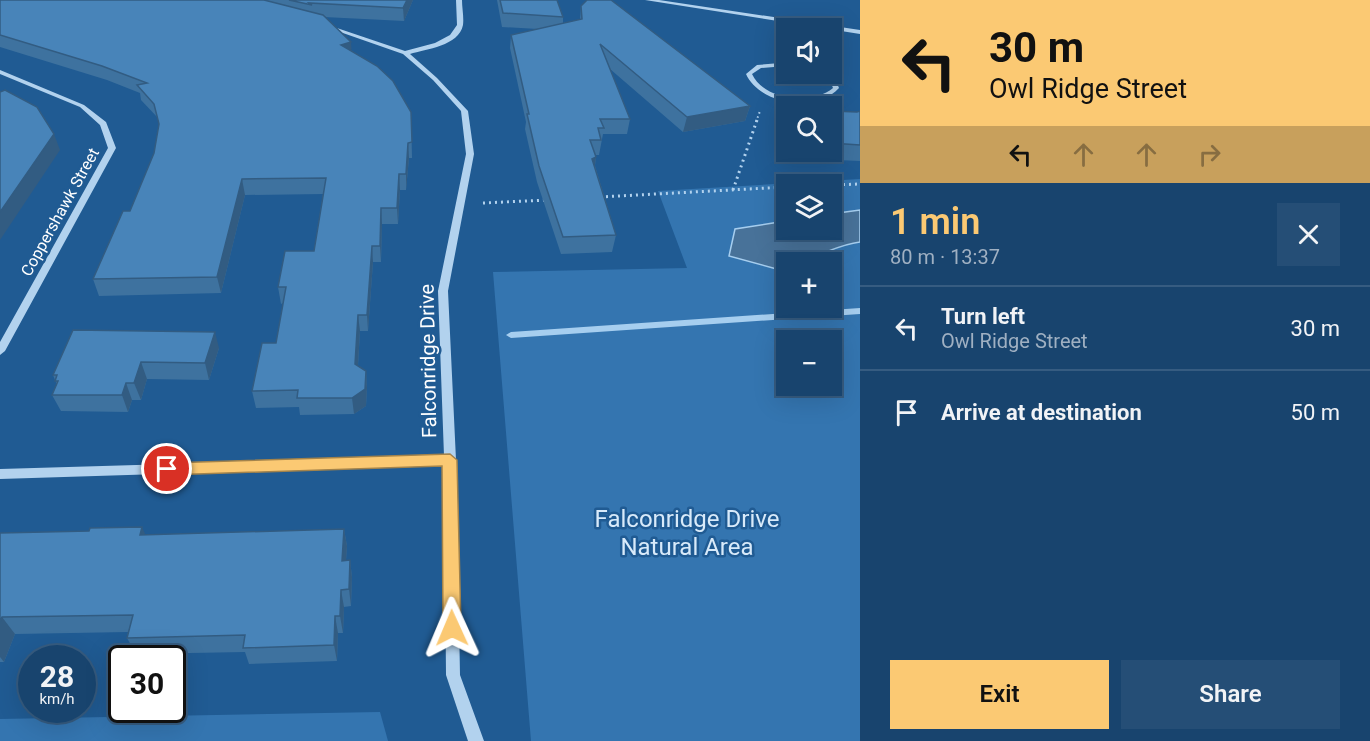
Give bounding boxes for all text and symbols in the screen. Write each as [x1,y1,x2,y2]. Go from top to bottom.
map controls [776,18,842,396]
button: sound [776,18,842,84]
text: 30 m [989,23,1084,72]
icon: left [890,24,968,102]
text: Owl Ridge Street [989,73,1187,105]
button: search [776,96,842,162]
icon: left [1004,138,1037,171]
icon: ahead [1067,138,1100,171]
icon: ahead [1130,138,1163,171]
icon: right [1193,138,1226,171]
street label: Coppershawk Street [17,145,103,279]
button: layers [776,174,842,240]
text: 1 min [890,201,980,243]
button: close [1277,203,1340,266]
text: 80 m · 13:37 [890,245,1000,269]
button: + [776,252,842,318]
street label: Falconridge Drive [415,284,441,438]
text: Turn left [941,304,1025,329]
icon: left [890,312,923,345]
text: 30 m [1291,316,1340,341]
text: Owl Ridge Street [941,329,1088,353]
button: − [776,330,842,396]
icon: arrive [890,396,923,429]
text: Arrive at destination [941,400,1142,425]
text: 50 m [1291,400,1340,425]
pin [141,443,192,494]
icon: arrive [150,452,183,485]
park label: Falconridge Drive Natural Area [595,505,779,561]
position arrow [420,596,484,660]
speed limit sign: 30 [108,645,186,723]
text: 28 [40,659,74,694]
button: Exit [890,660,1109,729]
button: Share [1121,660,1340,729]
text: km/h [39,690,75,708]

